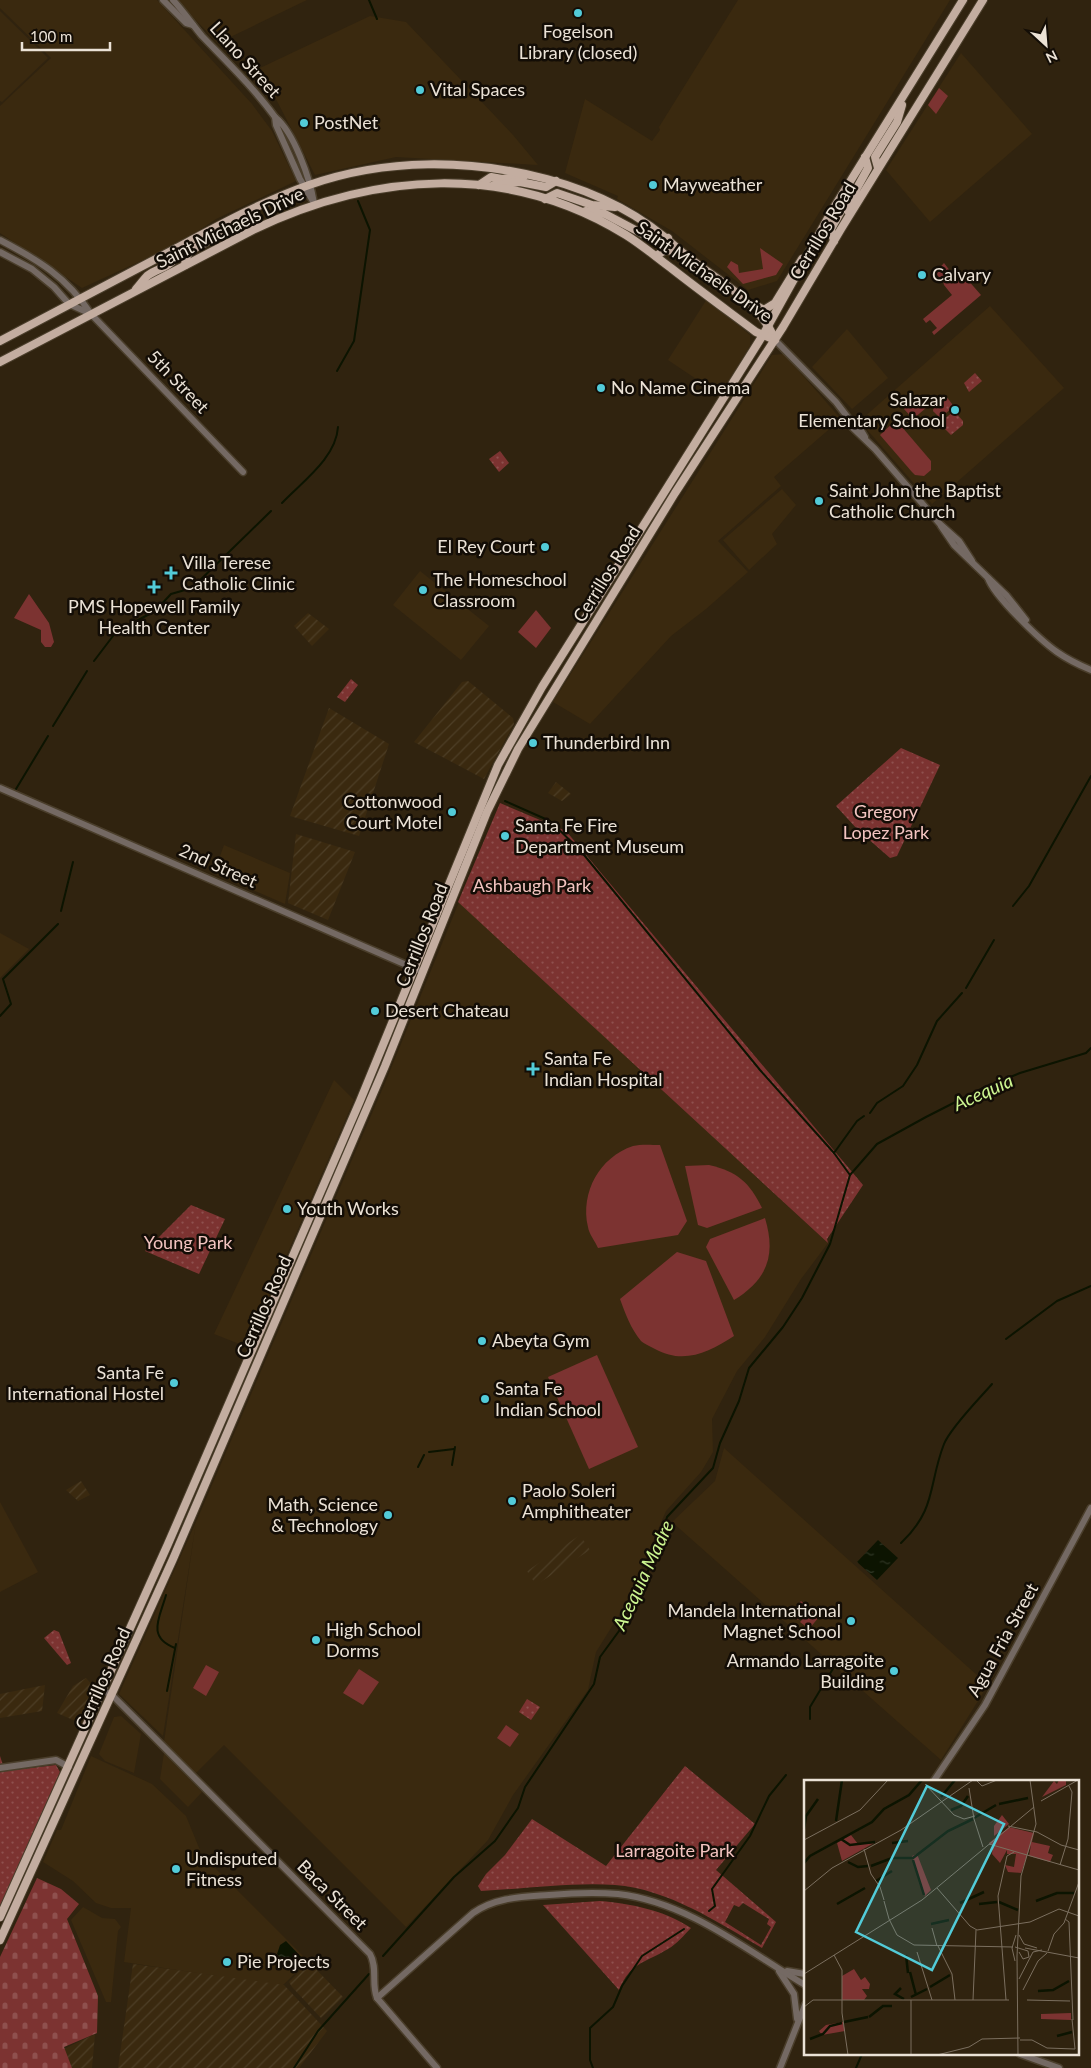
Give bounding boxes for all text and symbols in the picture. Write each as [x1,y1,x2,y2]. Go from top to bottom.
marker: Fogelson Library (closed) [572,7,584,19]
street label: Llano Street [206,17,286,102]
scale bar [22,20,110,52]
place label: Fogelson Library (closed) [519,20,637,63]
north arrow [1021,20,1071,70]
text: 100 m [30,27,72,45]
text: N [1043,47,1060,67]
place label: Vital Spaces [430,78,525,100]
marker: Vital Spaces [414,84,426,96]
place label: PostNet [314,111,379,133]
marker: PostNet [298,117,310,129]
place label: Mayweather [663,173,763,195]
street label: Cerrillos Road [784,178,860,283]
marker: Mayweather [647,179,659,191]
street label: Saint Michaels Drive [152,182,307,272]
street label: Saint Michaels Drive [632,216,777,326]
place label: Calvary [932,263,992,285]
marker: Calvary [916,269,928,281]
street label: 5th Street [143,345,214,418]
place label: No Name Cinema [611,376,750,398]
marker: No Name Cinema [595,382,607,394]
place label: Salazar Elementary School [798,388,945,431]
marker: Salazar Elementary School [949,404,961,416]
place label: Saint John the Baptist Catholic Church [829,479,1001,522]
marker: Saint John the Baptist Catholic Church [813,495,825,507]
street label: Cerrillos Road [568,521,645,626]
place label: El Rey Court [437,535,536,557]
marker: El Rey Court [539,541,551,553]
place label: Villa Terese Catholic Clinic [182,551,295,594]
marker: Villa Terese Catholic Clinic [164,566,178,580]
place label: The Homeschool Classroom [433,568,567,611]
marker: PMS Hopewell Family Health Center [147,580,161,594]
marker: The Homeschool Classroom [417,584,429,596]
place label: PMS Hopewell Family Health Center [68,595,241,638]
place label: Thunderbird Inn [543,731,670,753]
marker: Thunderbird Inn [527,737,539,749]
place label: Cottonwood Court Motel [343,790,442,833]
park label: Gregory Lopez Park [843,800,930,843]
marker: Cottonwood Court Motel [446,806,458,818]
place label: Santa Fe Fire Department Museum [515,814,684,857]
marker: Santa Fe Fire Department Museum [499,830,511,842]
street label: 2nd Street [176,838,261,892]
park label: Ashbaugh Park [473,874,592,896]
street label: Cerrillos Road [390,880,452,990]
place label: Desert Chateau [385,999,509,1021]
marker: Desert Chateau [369,1005,381,1017]
place label: Santa Fe Indian Hospital [544,1047,662,1090]
marker: Santa Fe Indian Hospital [526,1062,540,1076]
water label: Acequia [948,1068,1016,1115]
place label: Youth Works [297,1197,399,1219]
marker: Youth Works [281,1203,293,1215]
park label: Young Park [144,1231,233,1253]
street label: Cerrillos Road [231,1252,295,1361]
place label: Abeyta Gym [492,1329,590,1351]
marker: Abeyta Gym [476,1335,488,1347]
place label: Santa Fe International Hostel [7,1361,164,1404]
marker: Santa Fe International Hostel [168,1377,180,1389]
place label: Santa Fe Indian School [495,1377,601,1420]
marker: Santa Fe Indian School [479,1393,491,1405]
place label: Paolo Soleri Amphitheater [522,1479,631,1522]
place label: Math, Science & Technology [267,1493,379,1536]
marker: Paolo Soleri Amphitheater [506,1495,518,1507]
marker: Math, Science & Technology [382,1509,394,1521]
water label: Acequia Madre [607,1516,678,1634]
street label: Agua Fria Street [962,1578,1043,1700]
place label: Mandela International Magnet School [667,1599,841,1642]
marker: Mandela International Magnet School [845,1615,857,1627]
place label: High School Dorms [326,1618,421,1661]
street label: Cerrillos Road [70,1624,134,1733]
marker: High School Dorms [310,1634,322,1646]
place label: Armando Larragoite Building [727,1649,884,1692]
marker: Armando Larragoite Building [888,1665,900,1677]
inset map [804,1780,1078,2056]
park label: Larragoite Park [615,1839,736,1861]
place label: Undisputed Fitness [186,1847,277,1890]
street label: Baca Street [293,1855,373,1934]
marker: Undisputed Fitness [170,1863,182,1875]
place label: Pie Projects [237,1950,330,1972]
marker: Pie Projects [221,1956,233,1968]

